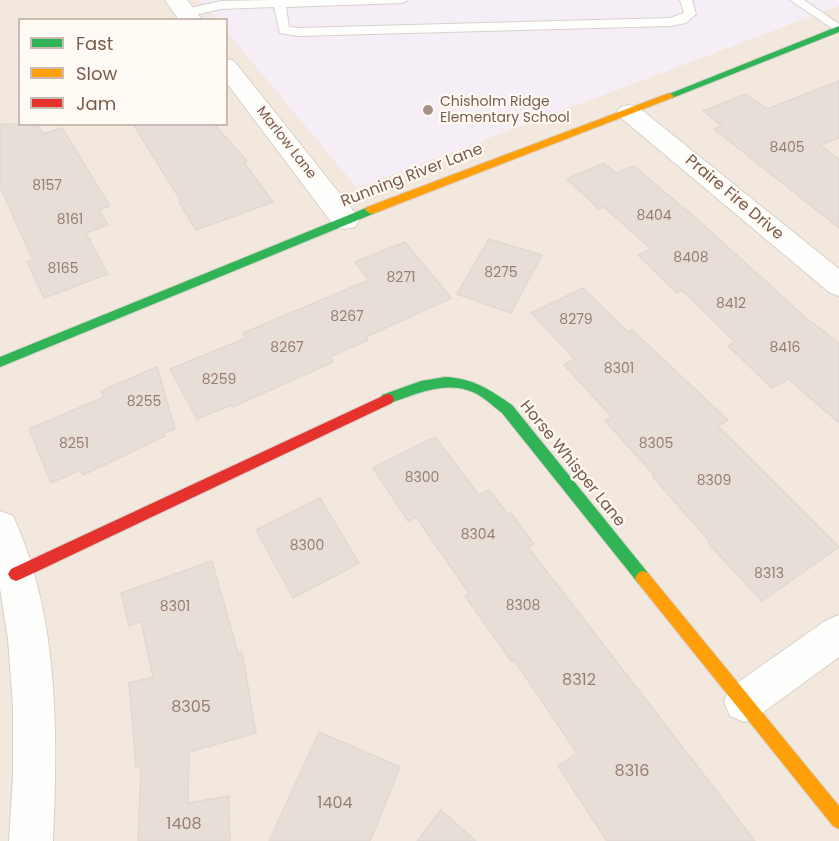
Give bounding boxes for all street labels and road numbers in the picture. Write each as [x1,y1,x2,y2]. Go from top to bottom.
street label: Marlow Lane [252,103,320,183]
street label: Running River Lane [338,140,486,212]
street label: Praire Fire Drive [681,151,787,245]
street label: Horse Whisper Lane [515,397,629,531]

